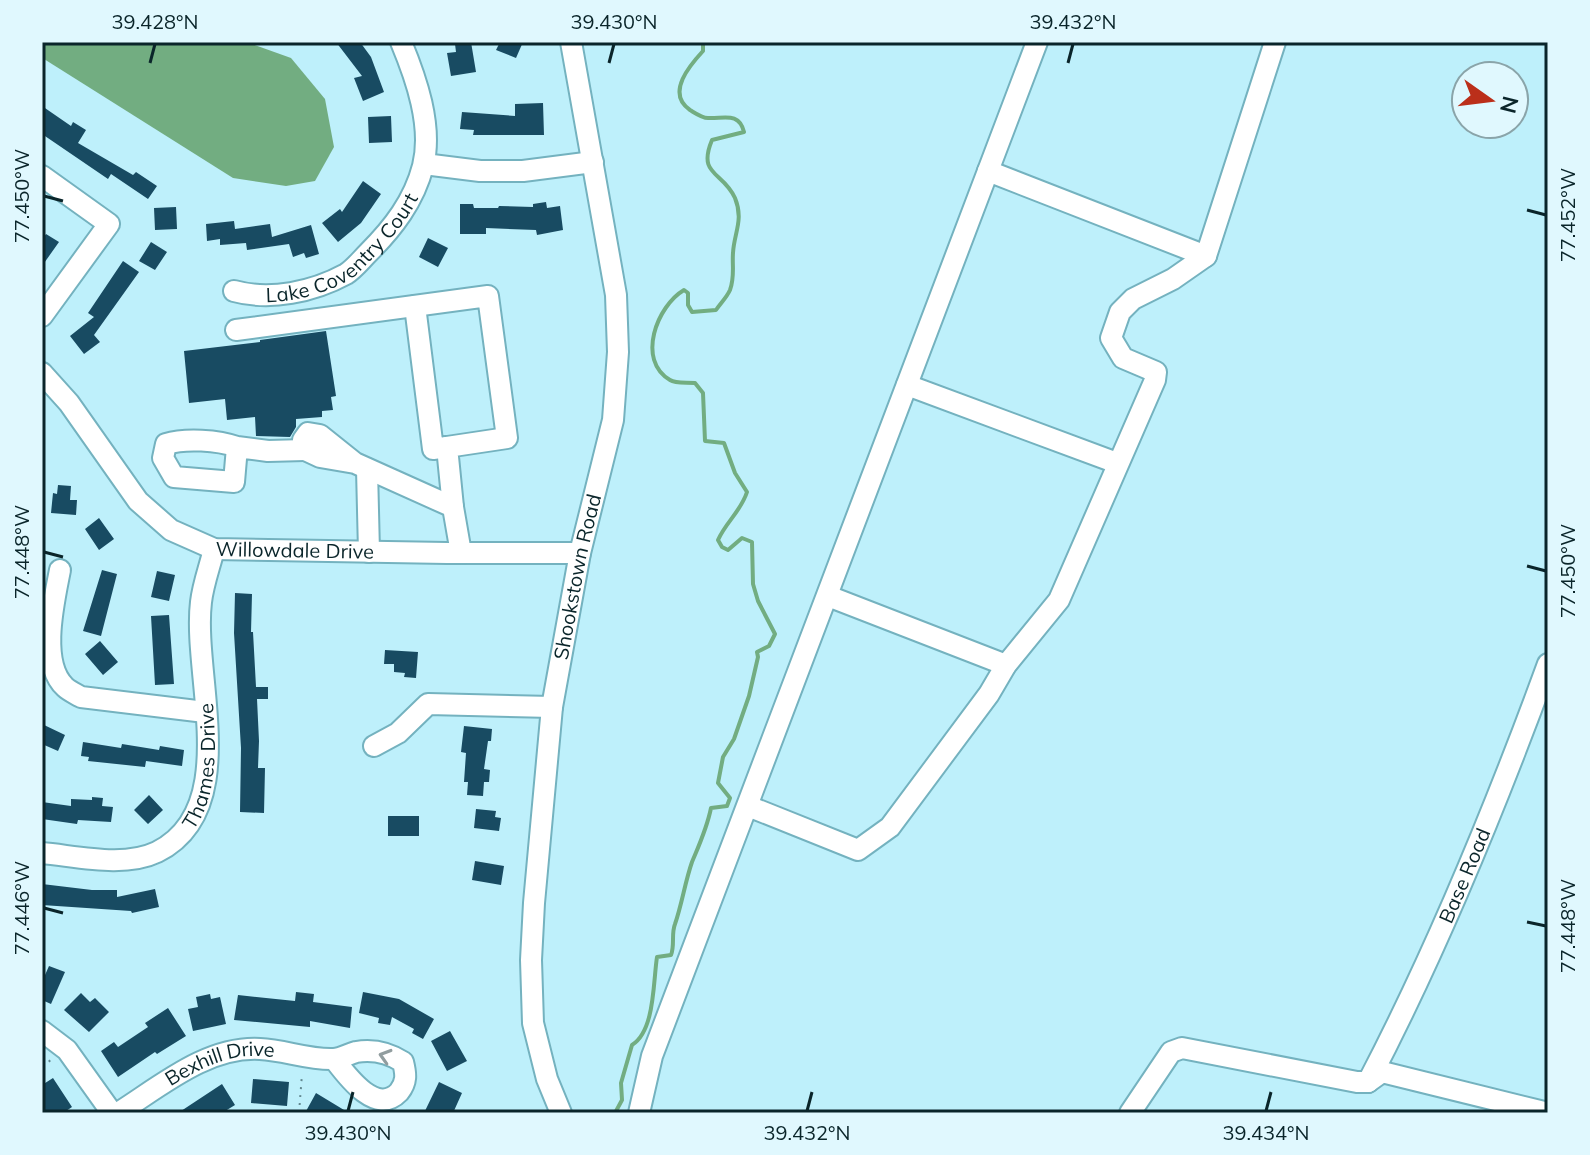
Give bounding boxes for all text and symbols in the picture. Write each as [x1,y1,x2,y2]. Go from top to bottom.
text: 39.428°N [112,9,198,34]
text: 39.430°N [571,9,657,34]
text: 39.432°N [1030,9,1116,34]
north arrow [1450,60,1530,140]
text: N [1494,93,1525,116]
text: 77.450°W [9,149,34,243]
text: 77.452°W [1555,168,1580,262]
street label: Lake Coventry Court [265,189,423,307]
street label: Shookstown Road [548,491,606,662]
text: 77.448°W [9,505,34,599]
text: 77.450°W [1555,524,1580,618]
street label: Willowdale Drive [215,536,374,564]
street label: Thames Drive [176,702,220,833]
street label: Base Road [1433,824,1495,927]
text: 77.446°W [9,861,34,955]
text: 77.448°W [1555,879,1580,973]
street label: Bexhill Drive [160,1036,276,1091]
one-way arrow [379,1049,392,1065]
text: 39.430°N [305,1120,391,1145]
text: 39.432°N [764,1120,850,1145]
text: 39.434°N [1223,1120,1309,1145]

